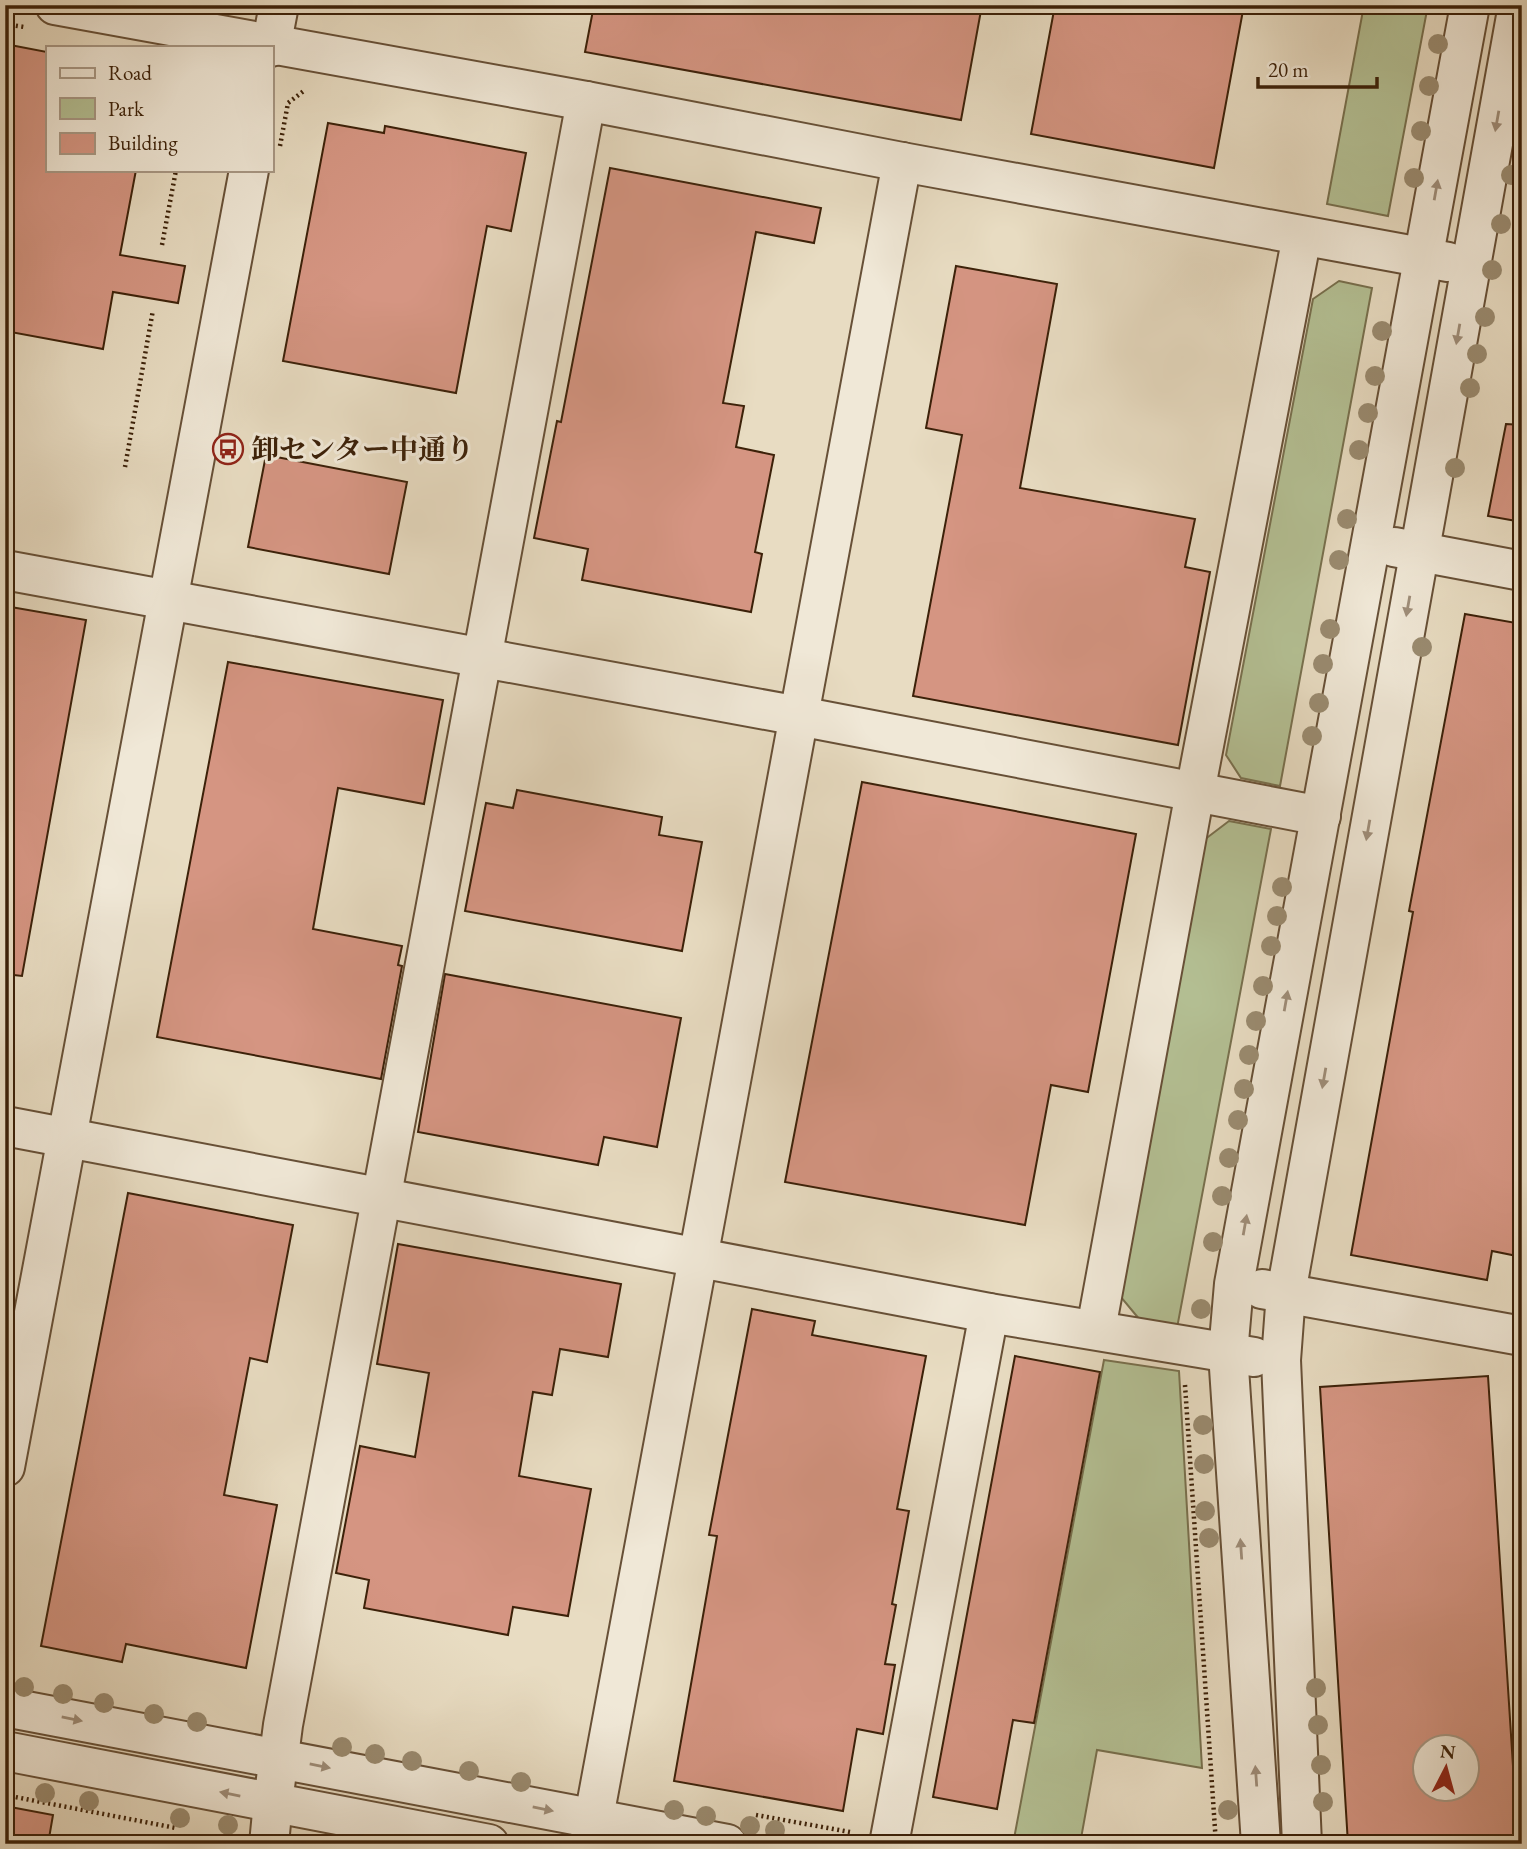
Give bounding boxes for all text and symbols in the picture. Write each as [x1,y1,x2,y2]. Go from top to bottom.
legend [46,46,273,172]
scale bar [1258,46,1376,90]
text: 20 m [1268,56,1309,83]
text: Road [108,59,152,86]
text: Park [108,95,145,122]
one-way arrow [1491,110,1502,132]
text: Building [108,129,178,156]
one-way arrow [1431,179,1442,201]
one-way arrow [1452,323,1463,345]
place label: 卸センター中通り [251,431,474,467]
bus stop icon: 卸センター中通り [211,432,245,466]
one-way arrow [1402,595,1413,617]
one-way arrow [1363,819,1374,841]
one-way arrow [1281,990,1292,1012]
one-way arrow [1318,1067,1329,1089]
one-way arrow [1240,1214,1251,1236]
one-way arrow [1235,1537,1246,1559]
one-way arrow [61,1714,83,1725]
north arrow [1412,1734,1482,1804]
text: N [1439,1738,1457,1765]
one-way arrow [309,1761,331,1772]
one-way arrow [1250,1764,1261,1786]
one-way arrow [219,1788,241,1799]
one-way arrow [532,1804,554,1815]

